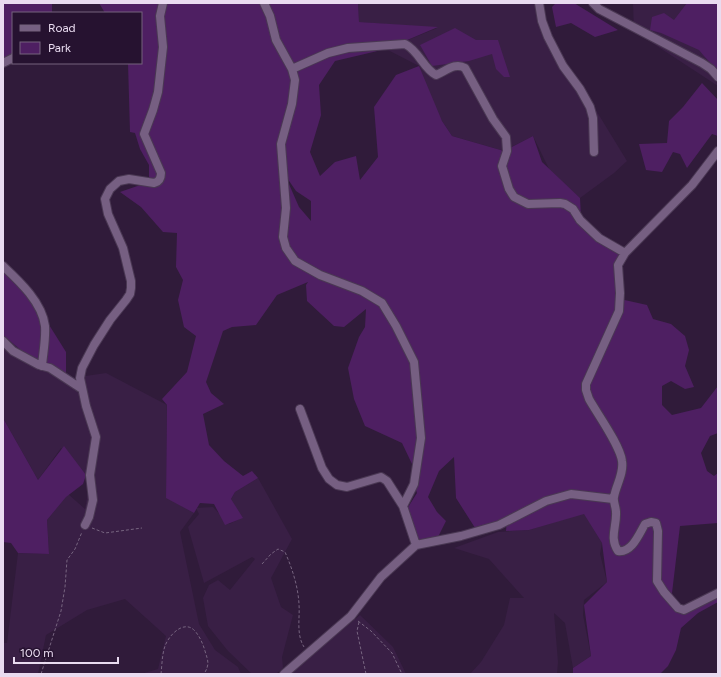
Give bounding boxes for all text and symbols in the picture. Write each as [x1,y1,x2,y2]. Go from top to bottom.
legend [12,12,142,64]
text: Road [48,21,76,35]
text: Park [48,41,71,55]
scale bar [14,639,118,665]
text: 100 m [20,646,54,660]

